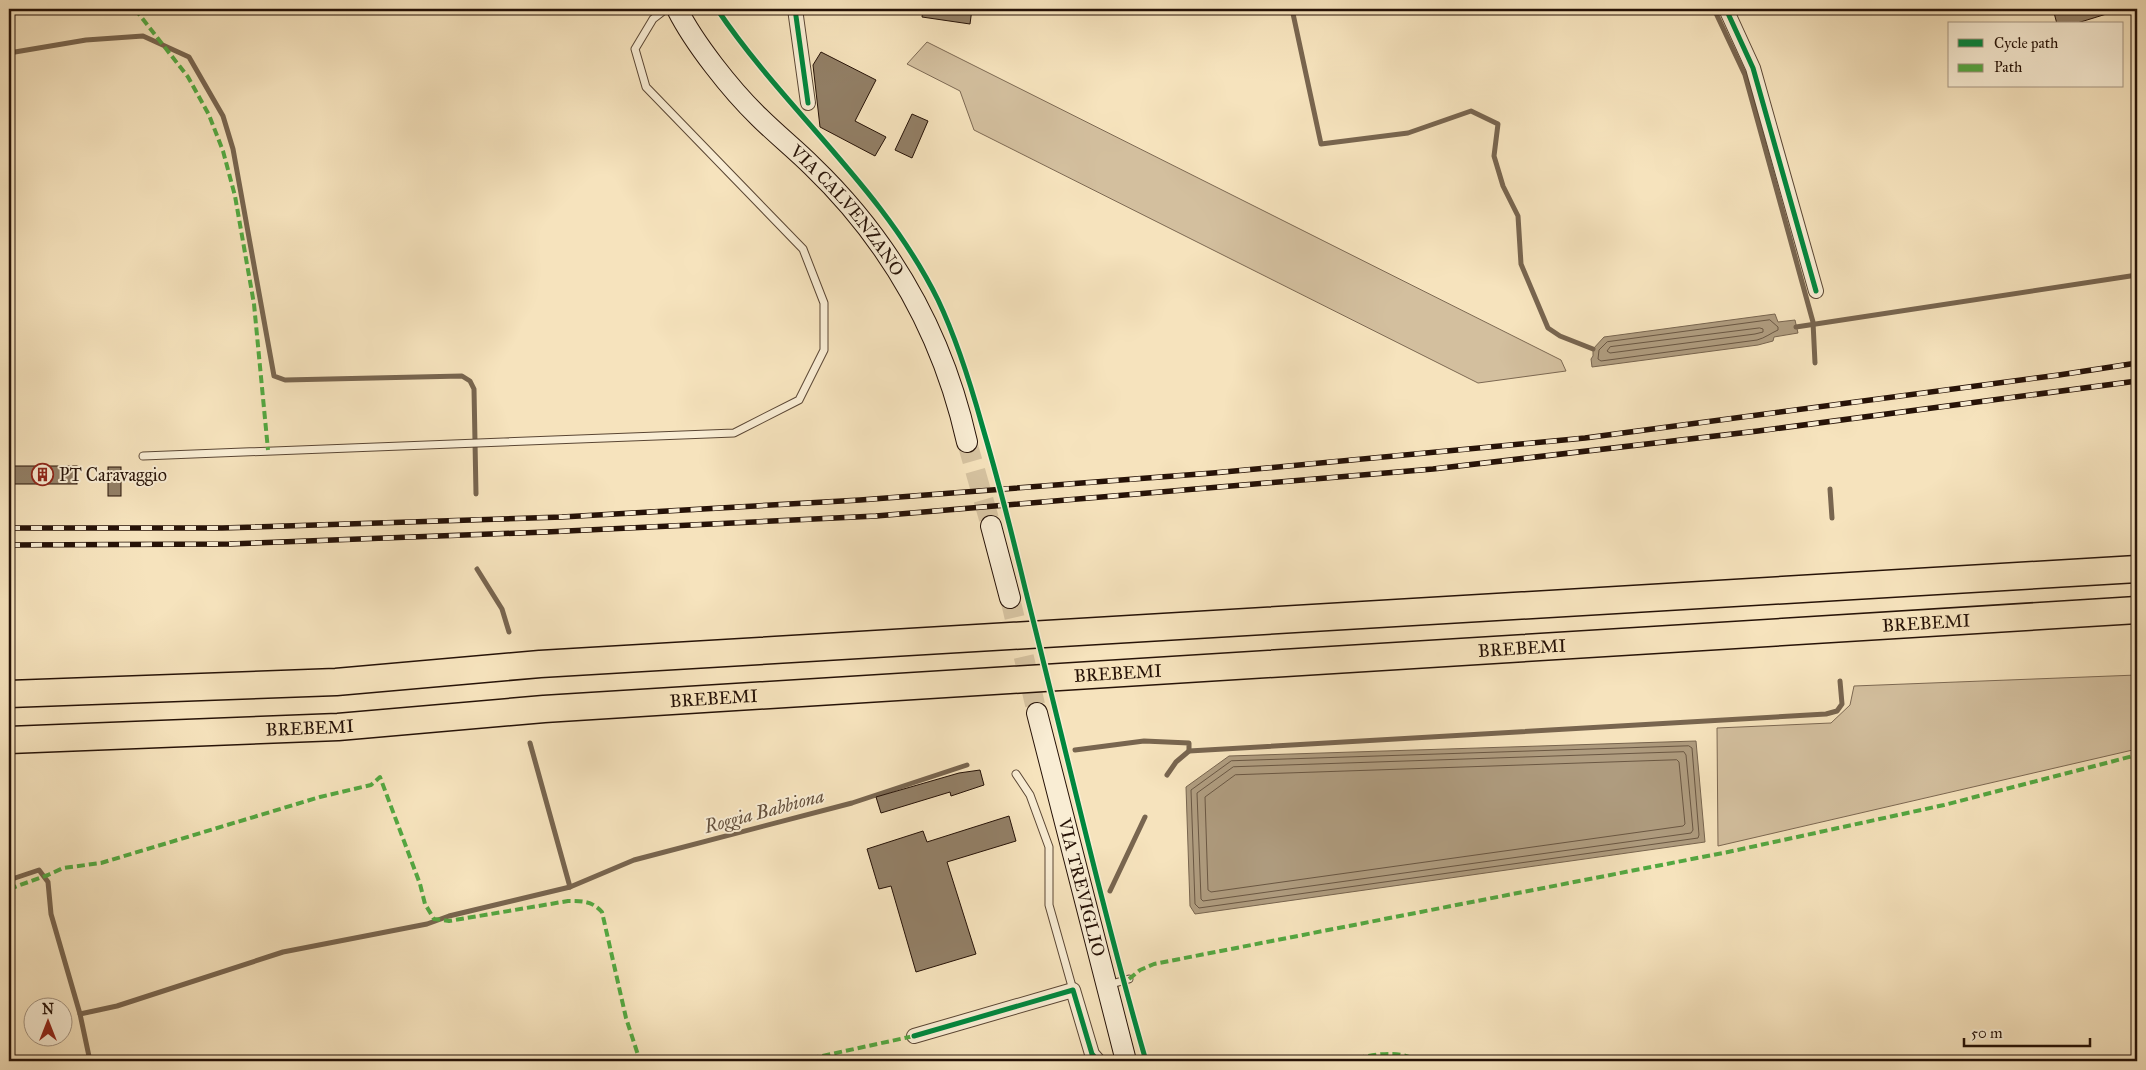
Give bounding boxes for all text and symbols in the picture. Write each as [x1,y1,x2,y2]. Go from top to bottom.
legend [1948,22,2124,88]
text: Cycle path [1994,34,2059,52]
text: Path [1994,58,2023,76]
street label: VIA CALVENZANO [785,139,909,280]
building icon: PT Caravaggio [31,463,55,487]
place label: PT Caravaggio [59,464,167,487]
street label: BREBEMI [1882,609,1971,637]
street label: BREBEMI [1477,634,1567,662]
street label: BREBEMI [1073,660,1163,687]
street label: BREBEMI [669,685,759,712]
street label: BREBEMI [265,715,355,741]
water label: Roggia Babbiona [701,784,826,838]
street label: VIA TREVIGLIO [1053,815,1110,959]
north arrow [22,998,72,1048]
text: N [42,1001,54,1018]
scale bar [1964,1015,2090,1047]
text: 50 m [1971,1024,2003,1042]

